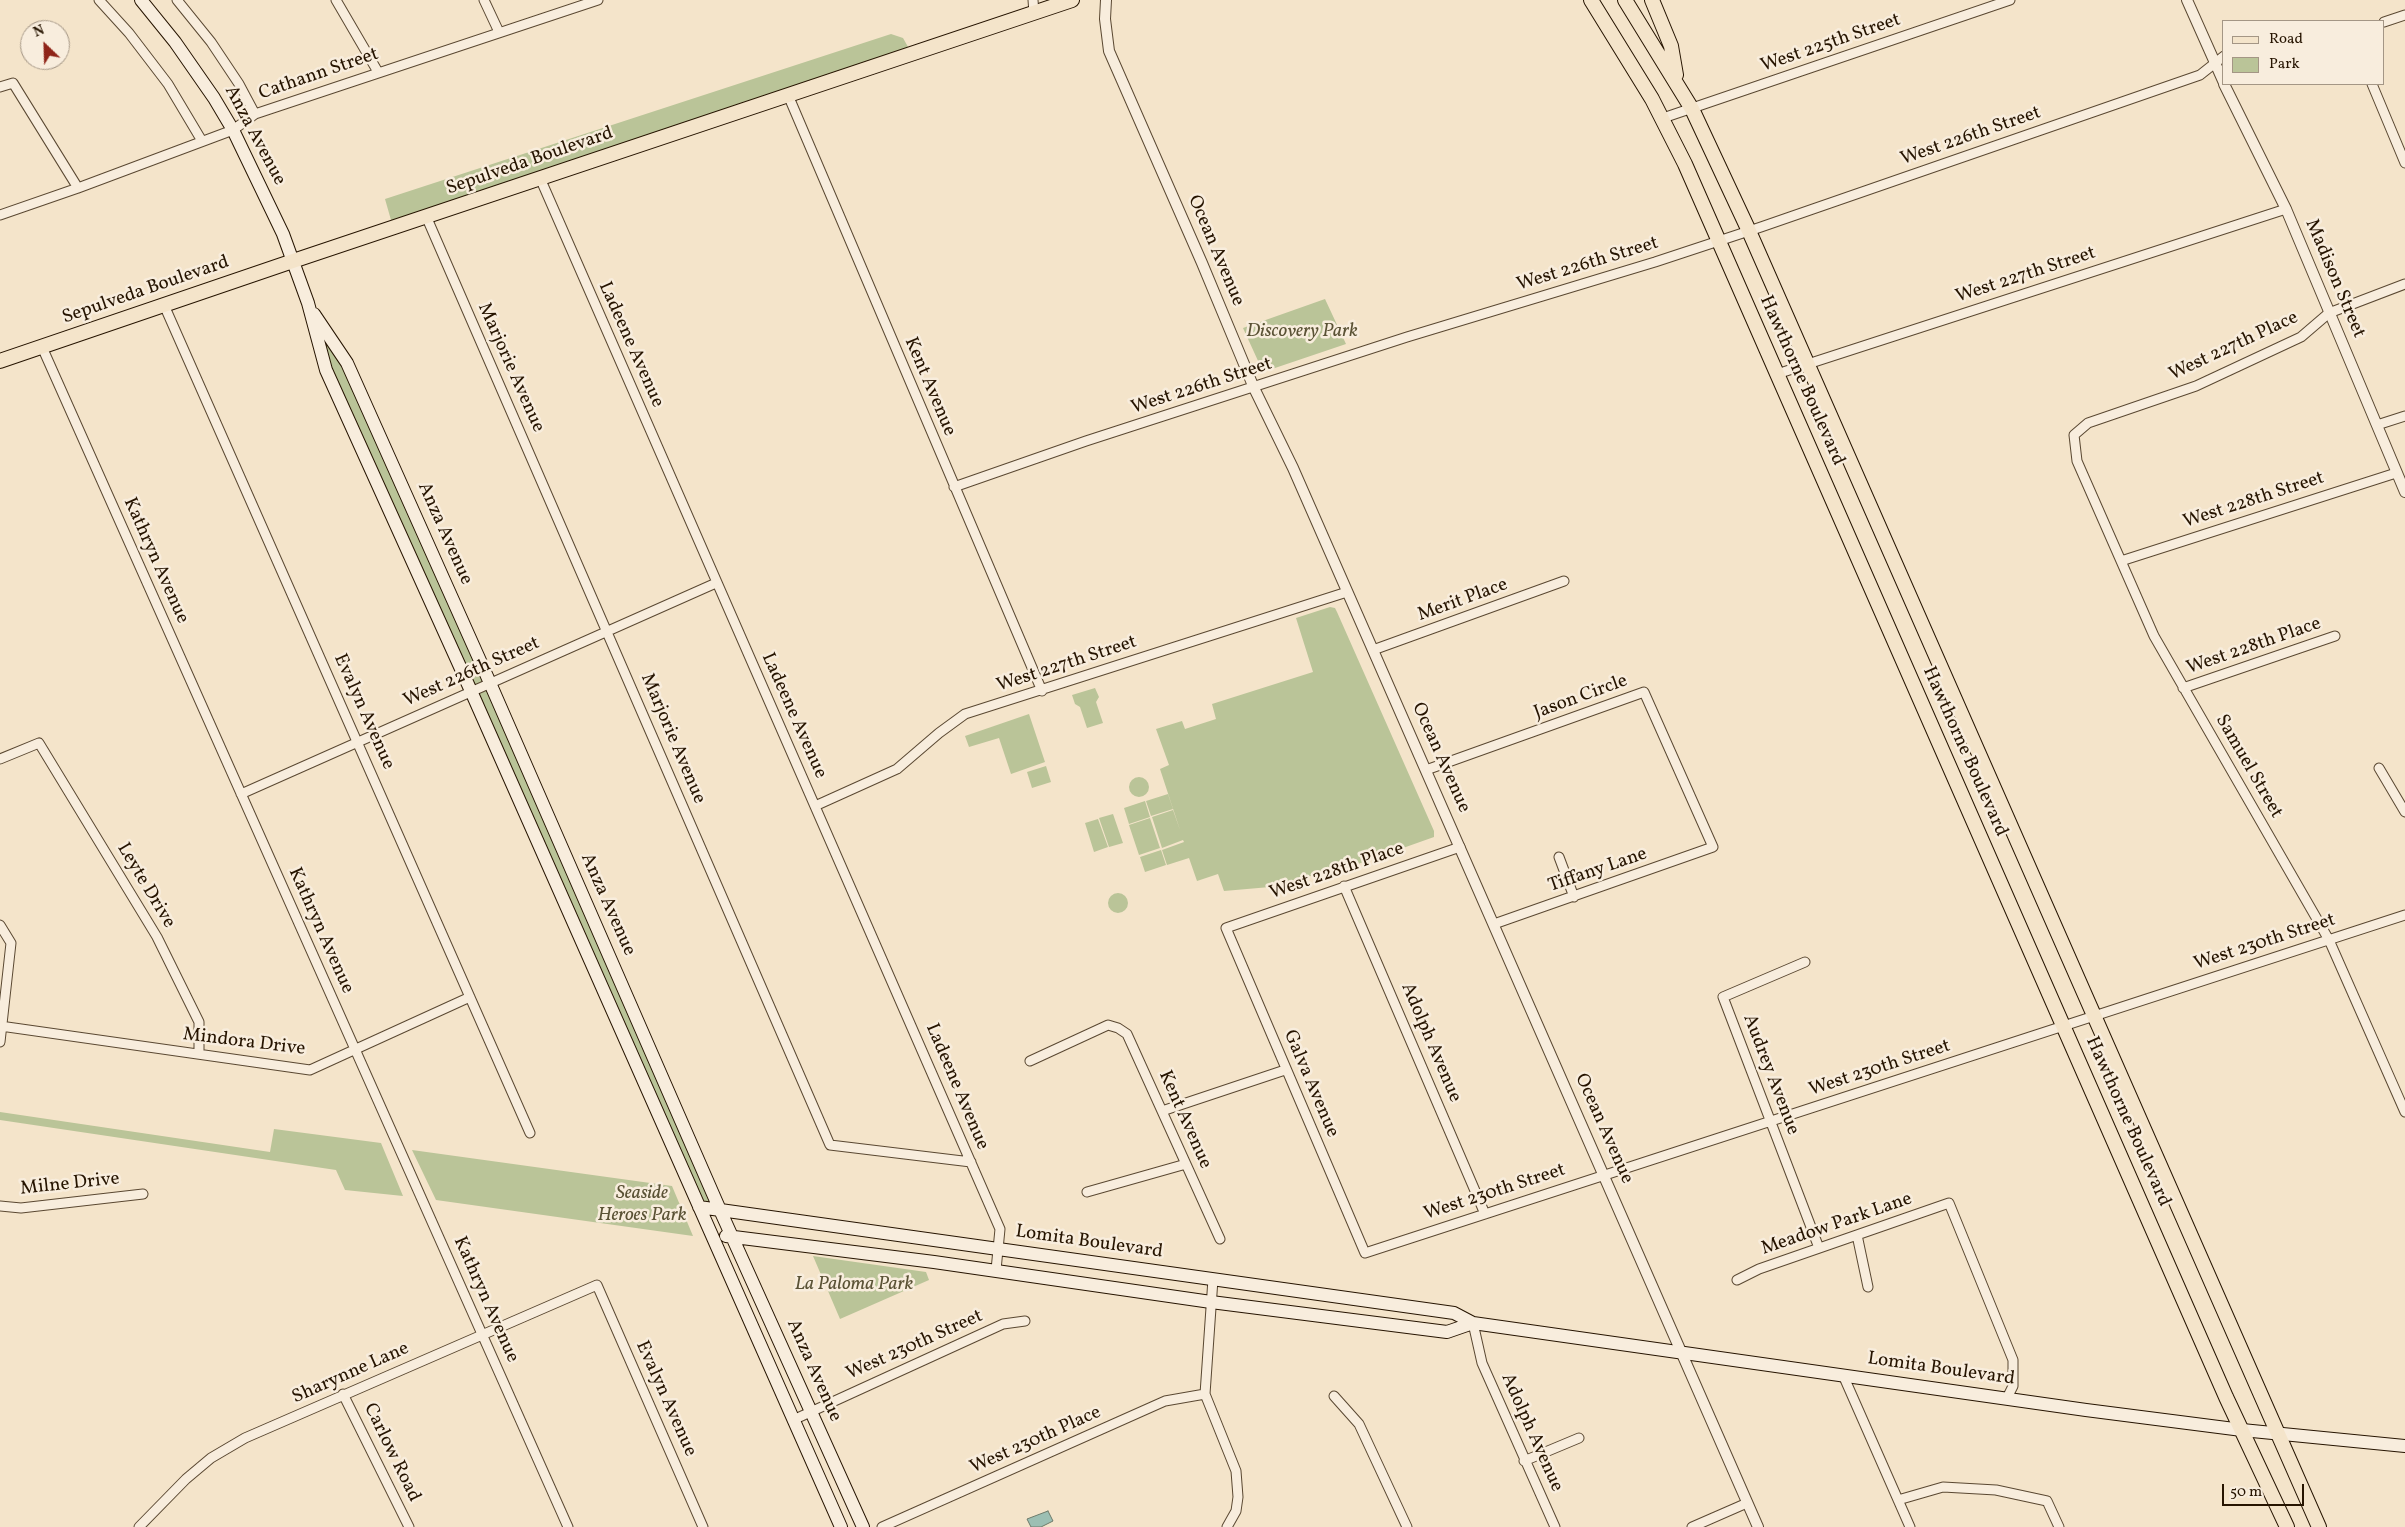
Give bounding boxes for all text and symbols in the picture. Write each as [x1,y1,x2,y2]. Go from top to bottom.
street label: West 225th Street [1758,9,1904,79]
north arrow [20,20,70,70]
legend [2222,20,2385,85]
text: N [31,21,48,43]
text: Road [2269,29,2303,50]
street label: Cathann Street [256,44,382,106]
text: Park [2269,54,2300,75]
street label: Anza Avenue [218,82,290,190]
street label: West 226th Street [1898,102,2044,172]
street label: Sepulveda Boulevard [444,123,616,201]
street label: Ocean Avenue [1181,192,1249,310]
street label: Madison Street [2299,216,2369,342]
street label: West 226th Street [1514,233,1662,297]
street label: West 227th Street [1953,243,2099,309]
street label: Sepulveda Boulevard [60,252,232,330]
street label: Ladeene Avenue [592,279,668,411]
street label: Hawthorne Boulevard [1753,293,1849,469]
street label: Marjorie Avenue [471,300,549,436]
street label: West 227th Place [2166,307,2302,387]
park label: Discovery Park [1246,322,1358,344]
street label: Kent Avenue [898,334,960,440]
street label: West 226th Street [1129,353,1275,421]
street label: West 228th Street [2181,467,2327,535]
street label: Anza Avenue [411,479,477,589]
street label: Kathryn Avenue [117,494,193,628]
street label: Merit Place [1415,574,1511,628]
street label: West 228th Place [2184,613,2324,681]
street label: West 227th Street [994,632,1140,698]
street label: West 226th Street [400,633,544,713]
street label: Ladeene Avenue [755,650,831,782]
street label: Evalyn Avenue [327,651,399,773]
street label: Hawthorne Boulevard [1916,664,2012,840]
street label: Marjorie Avenue [634,670,710,808]
street label: Jason Circle [1531,671,1631,725]
street label: Ocean Avenue [1406,699,1474,817]
street label: Samuel Street [2209,711,2287,823]
street label: West 228th Place [1267,838,1407,906]
street label: Leyte Drive [111,839,179,933]
street label: Tiffany Lane [1546,843,1650,899]
street label: Anza Avenue [574,850,640,960]
street label: Kathryn Avenue [282,864,358,998]
street label: West 230th Street [2192,909,2338,977]
street label: Adolph Avenue [1395,980,1465,1106]
street label: Audrey Avenue [1737,1011,1803,1139]
street label: Ladeene Avenue [919,1020,993,1154]
street label: Mindora Drive [181,1024,307,1062]
street label: Galva Avenue [1277,1027,1343,1141]
street label: Hawthorne Boulevard [2079,1034,2175,1210]
street label: West 230th Street [1807,1035,1953,1103]
street label: Kent Avenue [1152,1067,1216,1173]
street label: Ocean Avenue [1569,1070,1637,1188]
street label: West 230th Street [1422,1159,1568,1227]
street label: Milne Drive [19,1168,121,1202]
park label: Seaside Heroes Park [597,1184,687,1228]
street label: Meadow Park Lane [1759,1189,1915,1261]
street label: Lomita Boulevard [1014,1221,1164,1265]
street label: Kathryn Avenue [447,1233,523,1367]
park label: La Paloma Park [795,1275,913,1297]
street label: West 230th Street [843,1306,987,1386]
street label: Anza Avenue [780,1316,846,1426]
street label: Sharynne Lane [289,1338,413,1410]
street label: Evalyn Avenue [629,1338,701,1460]
street label: Lomita Boulevard [1866,1348,2016,1392]
street label: Adolph Avenue [1495,1370,1567,1496]
street label: Carlow Road [357,1400,425,1506]
street label: West 230th Place [967,1402,1105,1480]
scale bar [2225,1474,2308,1506]
text: 50 m [2230,1482,2262,1503]

